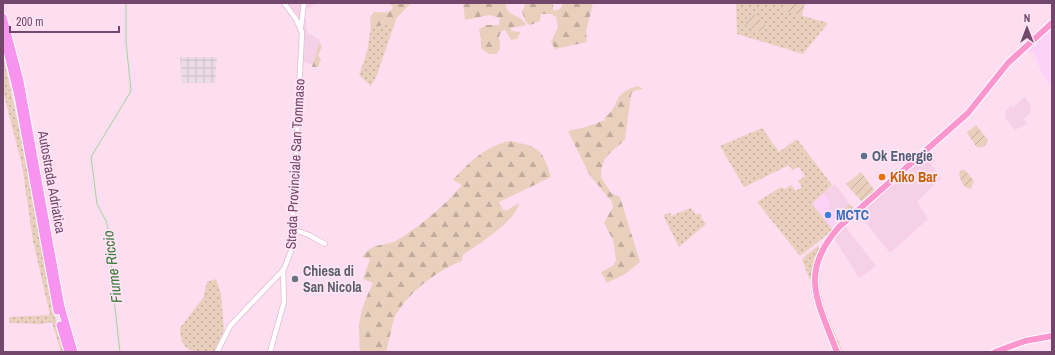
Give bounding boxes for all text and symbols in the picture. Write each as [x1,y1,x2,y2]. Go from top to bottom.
scale bar [10,8,119,34]
north arrow [1007,8,1047,48]
text: N [1024,11,1030,25]
text: 200 m [16,14,43,30]
street label: Strada Provinciale San Tommaso [282,78,308,250]
street label: Autostrada Adriatica [34,128,70,235]
place label: Ok Energie [872,147,933,165]
marker: Ok Energie [859,151,869,161]
place label: Kiko Bar [890,168,938,186]
marker: Kiko Bar [877,172,887,182]
place label: MCTC [836,206,869,224]
marker: MCTC [823,210,833,220]
water label: Fiume Riccio [97,229,127,305]
place label: Chiesa di San Nicola [303,262,362,296]
marker: Chiesa di San Nicola [290,274,300,284]

